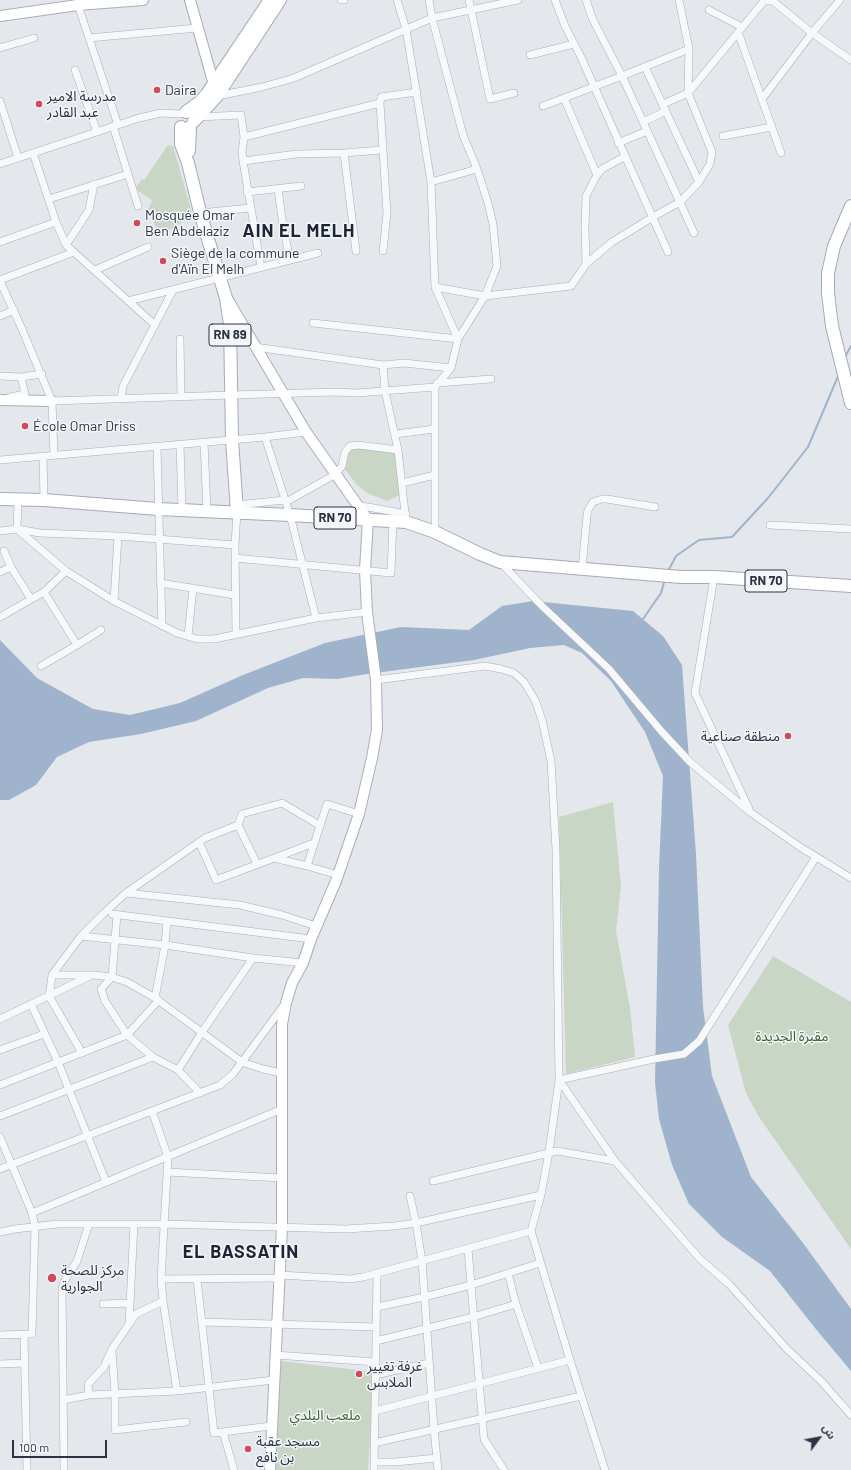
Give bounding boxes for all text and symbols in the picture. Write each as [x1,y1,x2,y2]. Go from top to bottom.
place label: Daira [165,82,197,98]
marker: Daira [152,85,162,95]
place label: مدرسة الامير عبد القادر [47,88,117,120]
marker: مدرسة الامير عبد القادر [34,99,44,109]
place label: Mosquée Omar Ben Abdelaziz [145,207,235,240]
marker: Mosquée Omar Ben Abdelaziz [132,218,142,228]
district label: AIN EL MELH [243,220,355,242]
place label: Siège de la commune d'Aïn El Melh [171,245,299,278]
marker: Siège de la commune d'Aïn El Melh [158,256,168,266]
road number: RN 89 [209,324,251,346]
place label: École Omar Driss [33,418,136,434]
marker: École Omar Driss [20,421,30,431]
road number: RN 70 [314,507,356,529]
road number: RN 70 [745,570,787,592]
place label: منطقة صناعية [701,728,780,744]
marker: منطقة صناعية [783,731,793,741]
park label: مقبرة الجديدة [755,1028,829,1044]
district label: EL BASSATIN [183,1241,299,1263]
place label: مركز للصحة الجوارية [61,1262,124,1294]
marker: مركز للصحة الجوارية [46,1272,58,1284]
place label: غرفة تغيير الملابس [367,1358,422,1390]
marker: غرفة تغيير الملابس [354,1369,364,1379]
park label: ملعب البلدي [289,1407,361,1423]
north arrow [799,1418,839,1458]
text: ش [820,1422,839,1441]
scale bar [14,1432,109,1458]
place label: مسجد عقبة بن نافع [256,1433,320,1466]
text: 100 m [19,1440,49,1454]
marker: مسجد عقبة بن نافع [243,1444,253,1454]

